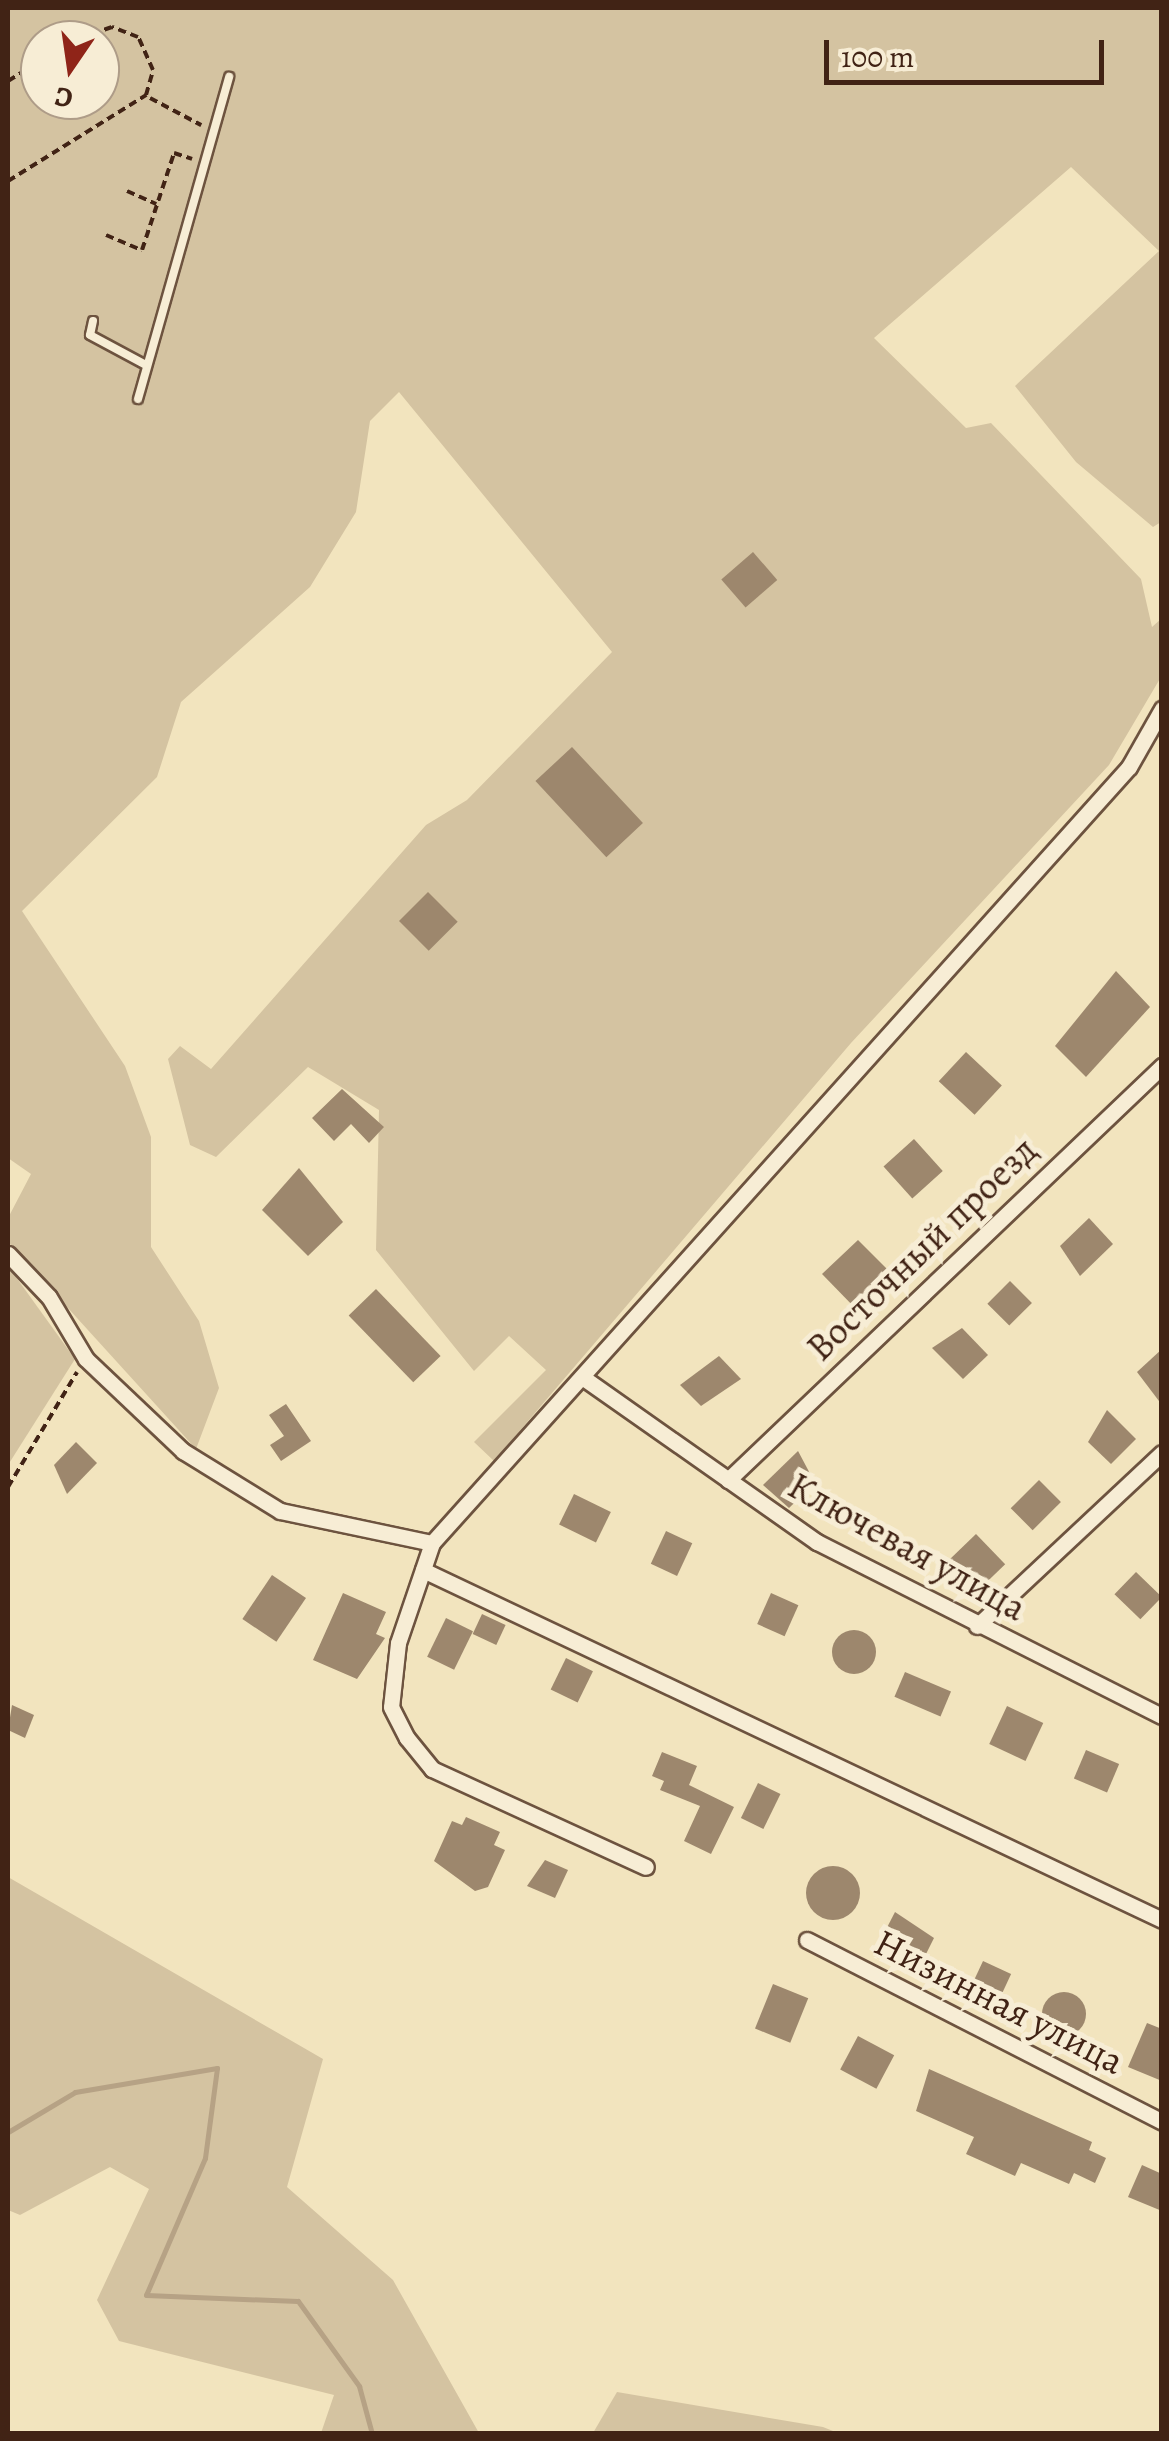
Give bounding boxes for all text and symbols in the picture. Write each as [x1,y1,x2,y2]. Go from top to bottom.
north arrow [20,20,120,120]
scale bar [829,20,1109,82]
text: 100 m [841,37,914,77]
text: С [51,77,76,118]
street label: Восточный проезд [797,1127,1047,1371]
street label: Ключевая улица [780,1463,1034,1631]
street label: Низинная улица [867,1920,1131,2084]

